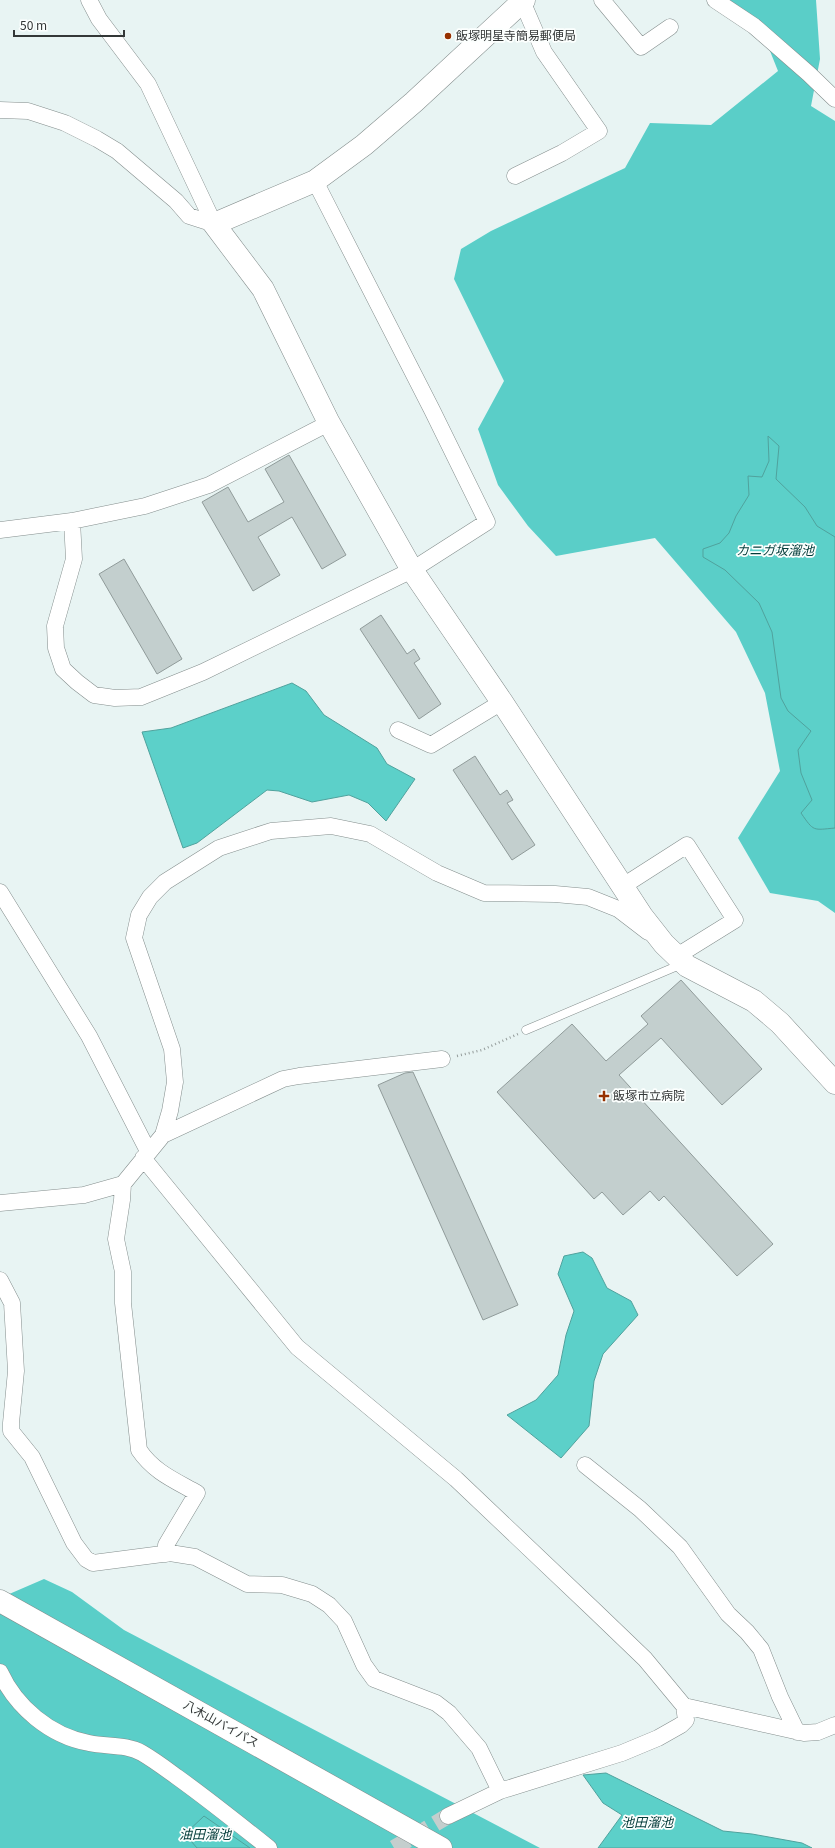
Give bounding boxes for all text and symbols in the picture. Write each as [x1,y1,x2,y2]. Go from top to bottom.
scale bar [14,12,124,38]
text: 50 m [20,16,47,33]
place label: 飯塚明星寺簡易郵便局 [456,26,576,43]
marker: 飯塚明星寺簡易郵便局 [443,31,453,41]
water label: カニガ坂溜池 [736,540,816,559]
place label: 飯塚市立病院 [613,1086,685,1103]
marker: 飯塚市立病院 [598,1090,610,1102]
street label: 八木山バイパス [181,1695,262,1750]
water label: 池田溜池 [621,1812,675,1831]
water label: 油田溜池 [179,1824,233,1843]

